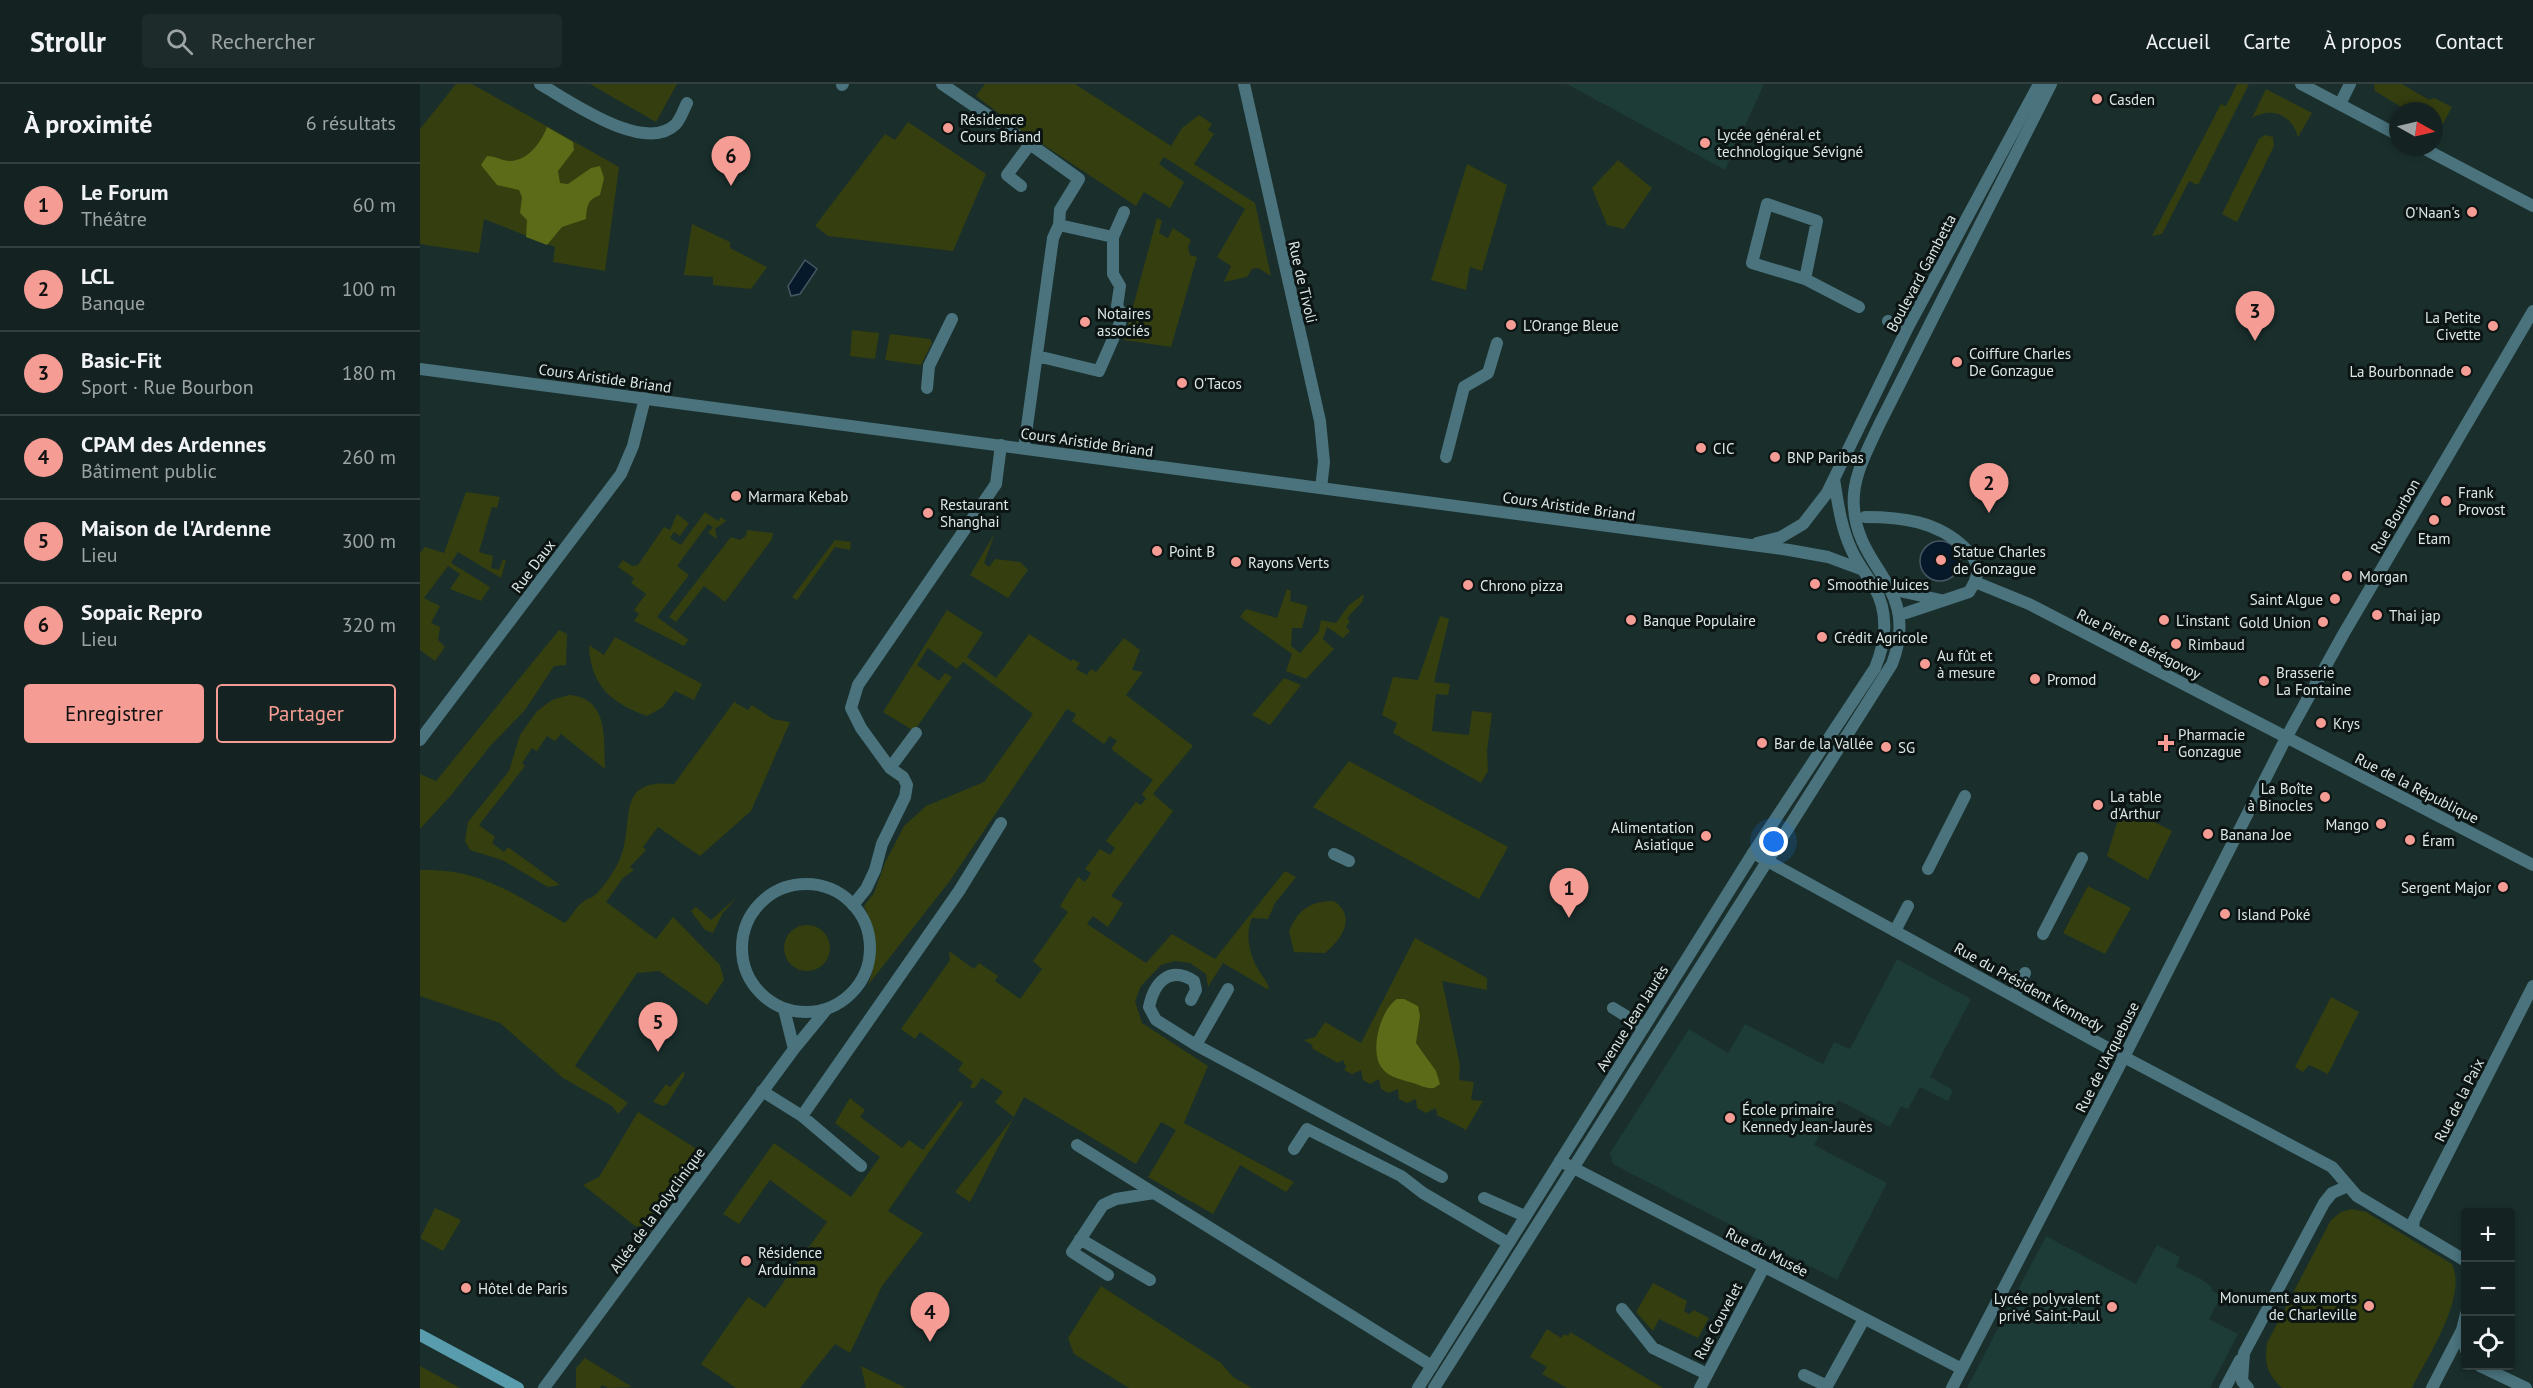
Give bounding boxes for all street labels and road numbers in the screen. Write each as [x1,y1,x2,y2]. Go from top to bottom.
street label: Boulevard Gambetta [1882,211,1960,335]
street label: Rue de Tivoli [1284,239,1322,325]
street label: Cours Aristide Briand [537,359,673,397]
street label: Cours Aristide Briand [1019,423,1155,461]
street label: Rue Bourbon [2366,475,2424,557]
street label: Cours Aristide Briand [1501,487,1637,525]
street label: Rue Daux [507,535,559,596]
street label: Rue Pierre Bérégovoy [2074,604,2204,684]
street label: Rue de la République [2352,749,2482,827]
street label: Rue du Président Kennedy [1951,938,2107,1036]
street label: Avenue Jean Jaurès [1592,961,1672,1075]
street label: Rue de l'Arquebuse [2071,998,2143,1116]
street label: Rue de la Paix [2430,1055,2488,1145]
street label: Allée de la Polyclinique [605,1144,709,1276]
street label: Rue du Musée [1723,1223,1811,1281]
street label: Rue Couvelet [1690,1279,1746,1363]

